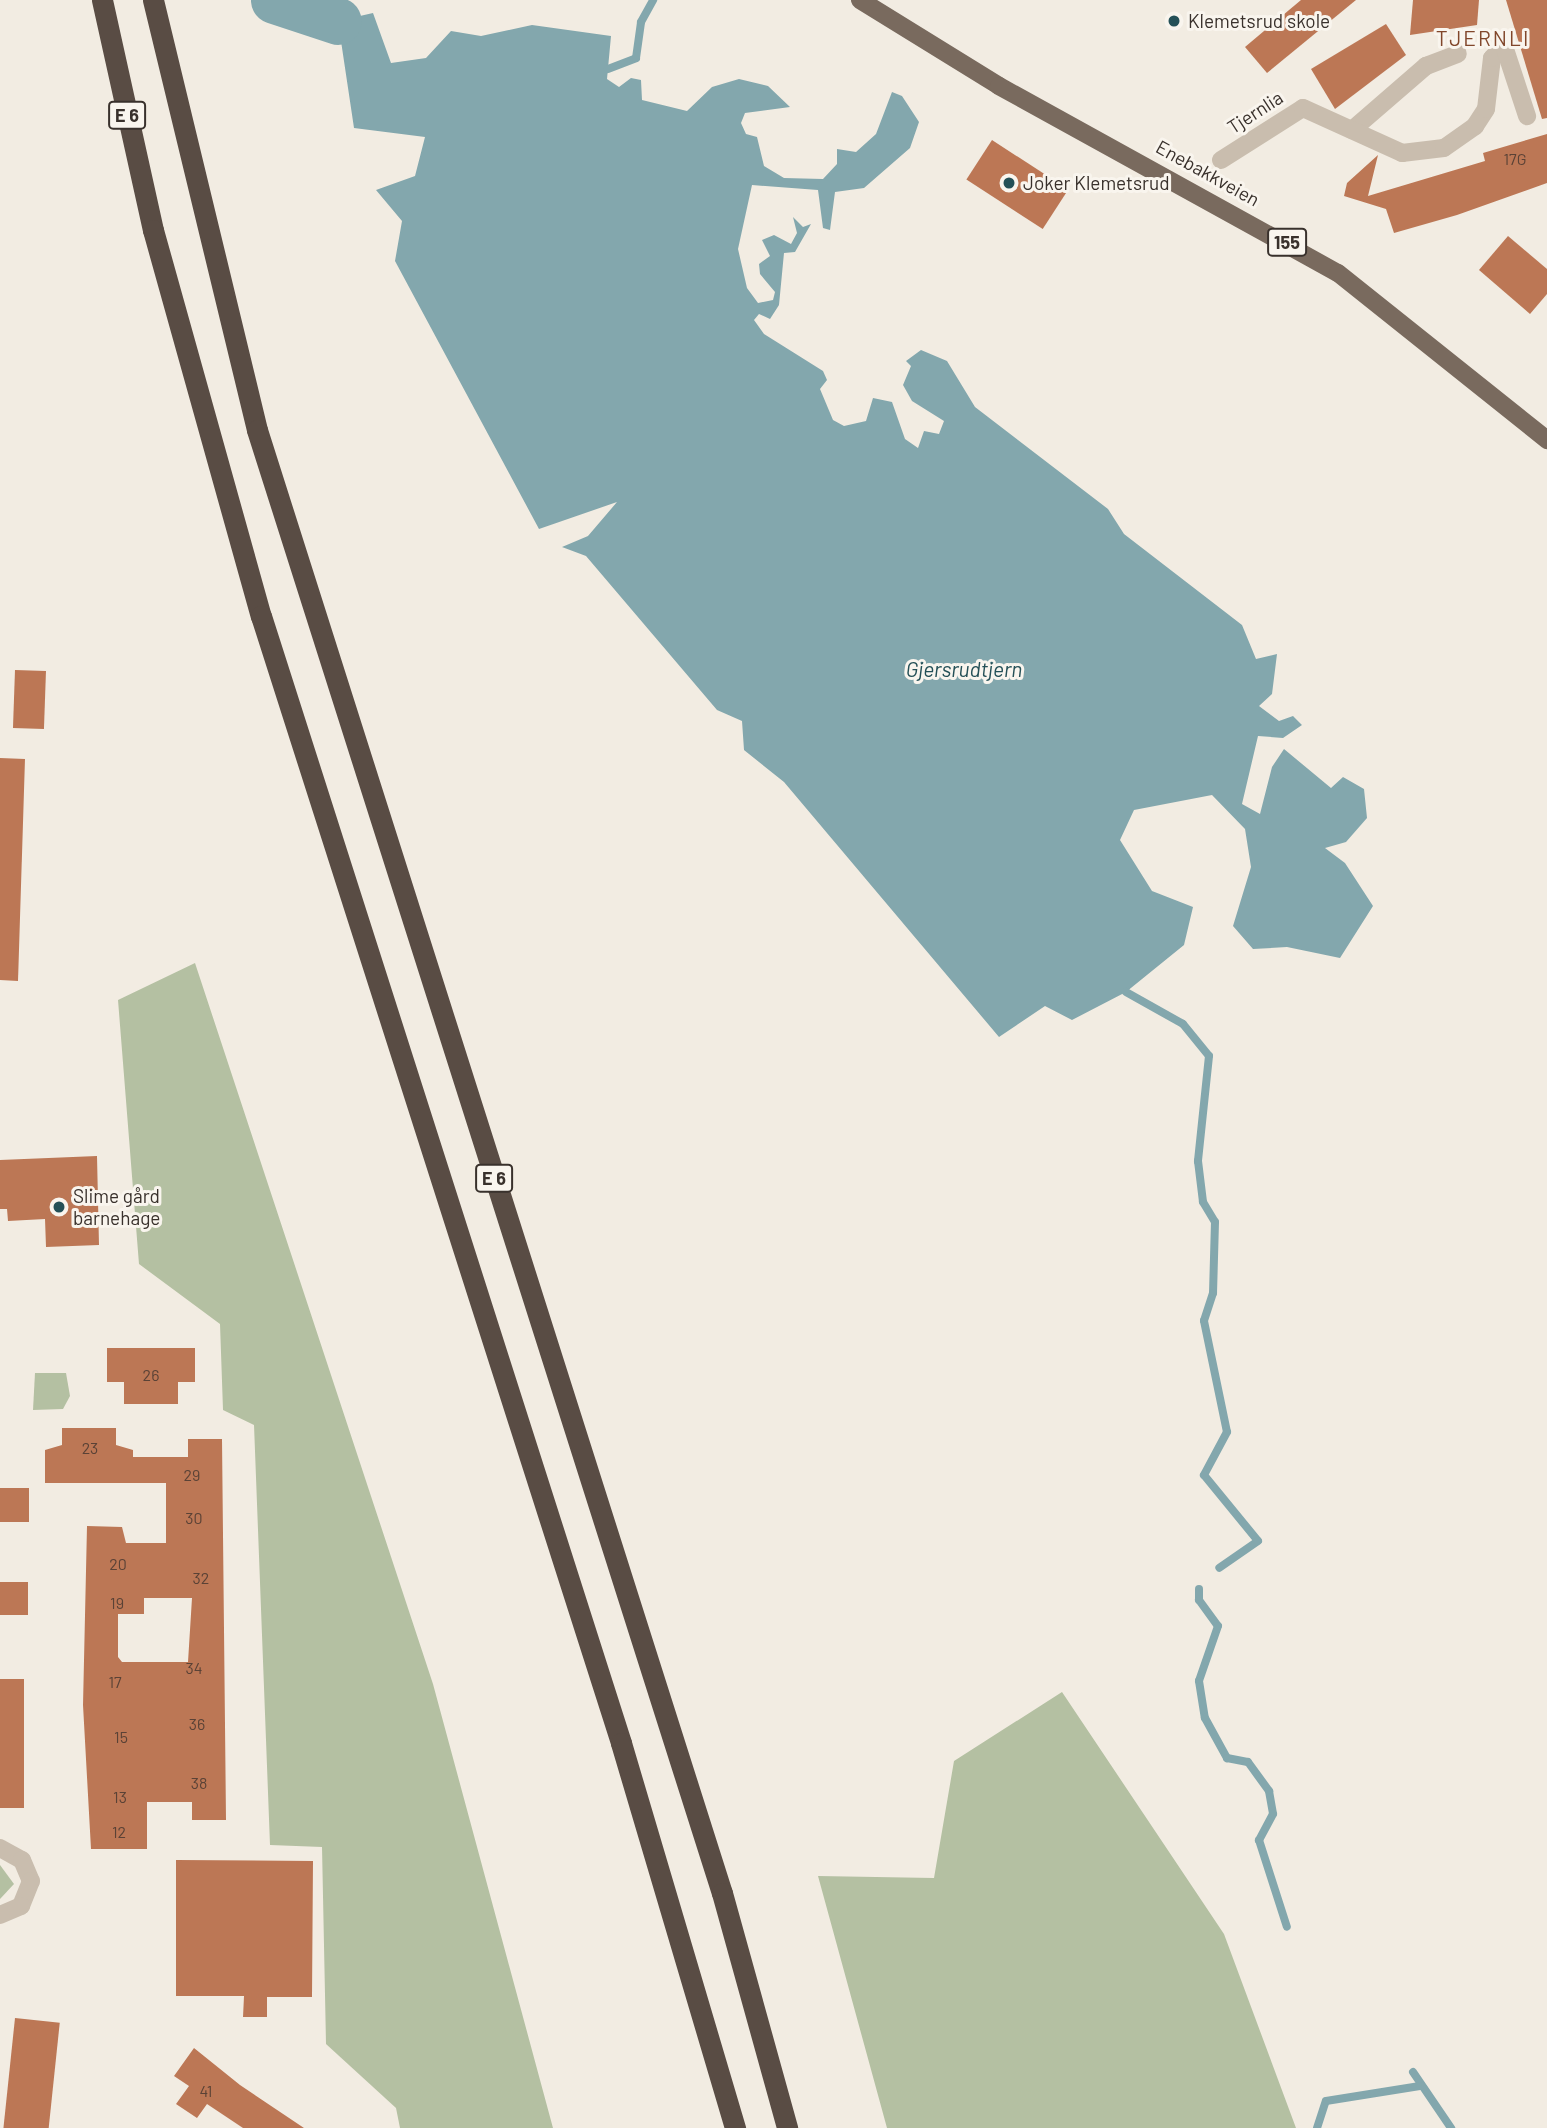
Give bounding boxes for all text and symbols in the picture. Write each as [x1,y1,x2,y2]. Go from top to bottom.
place label: Klemetsrud skole [1188,10,1330,32]
marker: Klemetsrud skole [1166,13,1182,29]
district label: TJERNLI [1437,25,1529,51]
street label: Tjernlia [1223,86,1287,138]
road number: E 6 [108,100,146,130]
street label: Enebakkveien [1152,135,1264,211]
house number: 17G [1504,149,1526,169]
place label: Joker Klemetsrud [1023,172,1170,194]
marker: Joker Klemetsrud [1001,175,1017,191]
road number: 155 [1266,228,1308,256]
water label: Gjersrudtjern [906,656,1022,682]
road number: E 6 [475,1163,513,1192]
place label: Slime gård barnehage [73,1185,160,1229]
marker: Slime gård barnehage [51,1199,67,1215]
house number: 26 [143,1365,159,1385]
house number: 23 [82,1438,98,1458]
house number: 29 [184,1465,200,1485]
house number: 30 [185,1508,203,1528]
house number: 20 [109,1554,127,1574]
house number: 32 [193,1568,209,1588]
house number: 19 [110,1593,124,1613]
house number: 34 [185,1658,203,1678]
house number: 17 [108,1672,122,1692]
house number: 36 [189,1714,205,1734]
house number: 15 [114,1727,128,1747]
house number: 38 [191,1773,207,1793]
house number: 13 [113,1787,127,1807]
house number: 12 [112,1822,126,1842]
house number: 41 [200,2081,212,2101]

